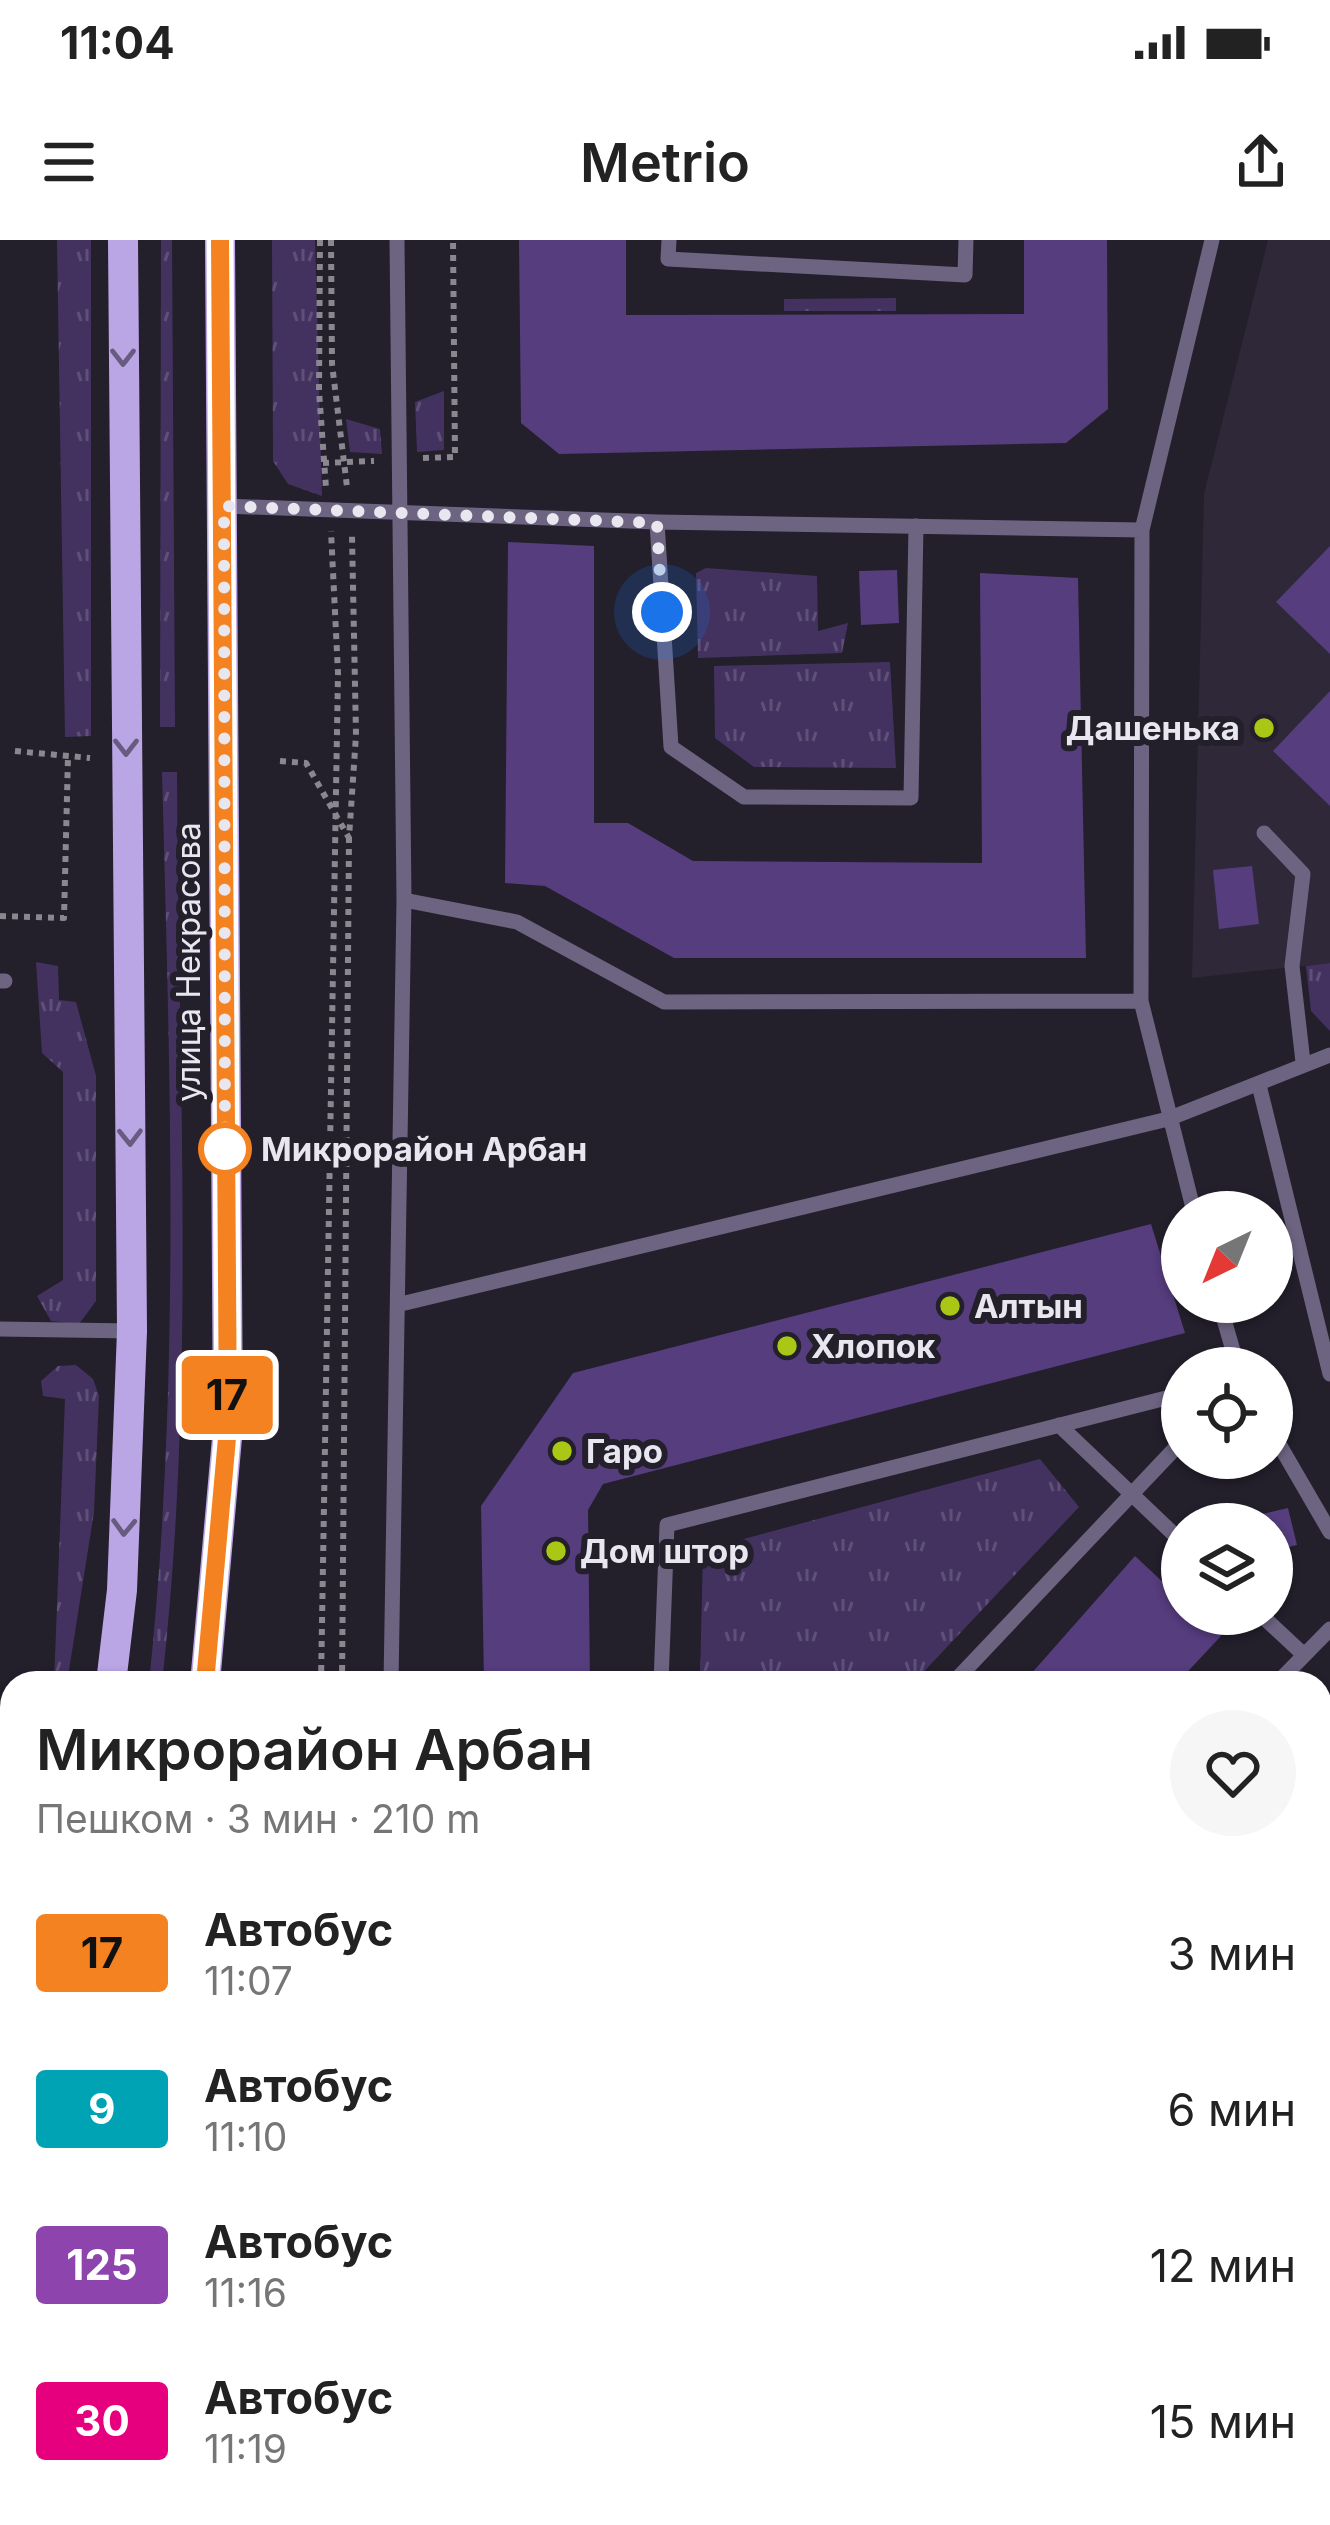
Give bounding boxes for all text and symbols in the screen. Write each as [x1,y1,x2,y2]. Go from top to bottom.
text: 11:04 [60,15,175,70]
icon: menu [36,129,102,195]
icon: share [1228,129,1294,195]
text: Metrio [580,130,750,195]
one-way arrow [110,349,136,367]
your location [632,582,692,642]
place label: Дашенька [1066,708,1240,748]
marker: Дашенька [1251,715,1277,741]
one-way arrow [112,738,138,757]
street label: улица Некрасова [168,822,208,1102]
marker: Микрорайон Арбан [200,1124,250,1174]
one-way arrow [117,1129,143,1147]
place label: Микрорайон Арбан [261,1129,587,1169]
north arrow [1161,1191,1293,1323]
map controls [1161,1191,1293,1635]
place label: Алтын [974,1286,1083,1326]
marker: Алтын [937,1293,963,1319]
place label: Хлопок [811,1326,936,1366]
marker: Хлопок [774,1333,800,1359]
button: locate [1161,1347,1293,1479]
line badge: 17 [173,1356,281,1434]
text: 17 [206,1369,248,1420]
place label: Гаро [586,1431,663,1471]
marker: Гаро [549,1438,575,1464]
button: layers [1161,1503,1293,1635]
one-way arrow [111,1518,137,1537]
place label: Дом штор [580,1531,749,1571]
marker: Дом штор [543,1538,569,1564]
button: heart [1170,1710,1296,1836]
text: Микрорайон Арбан [36,1715,593,1784]
text: Пешком · 3 мин · 210 m [36,1795,480,1842]
text: Автобус [204,1902,393,1957]
text: 3 мин [1168,1926,1296,1981]
text: 17 [81,1927,123,1978]
text: 11:07 [204,1957,293,2004]
text: Автобус [204,2058,393,2113]
text: 6 мин [1168,2082,1296,2137]
text: 9 [88,2083,116,2134]
text: 11:10 [204,2113,287,2160]
text: Автобус [204,2214,393,2269]
text: 12 мин [1150,2238,1296,2293]
text: 125 [66,2239,138,2290]
text: 11:16 [204,2269,287,2316]
text: Автобус [204,2370,393,2425]
text: 15 мин [1150,2394,1296,2449]
text: 30 [74,2395,130,2446]
text: 11:19 [204,2425,287,2472]

